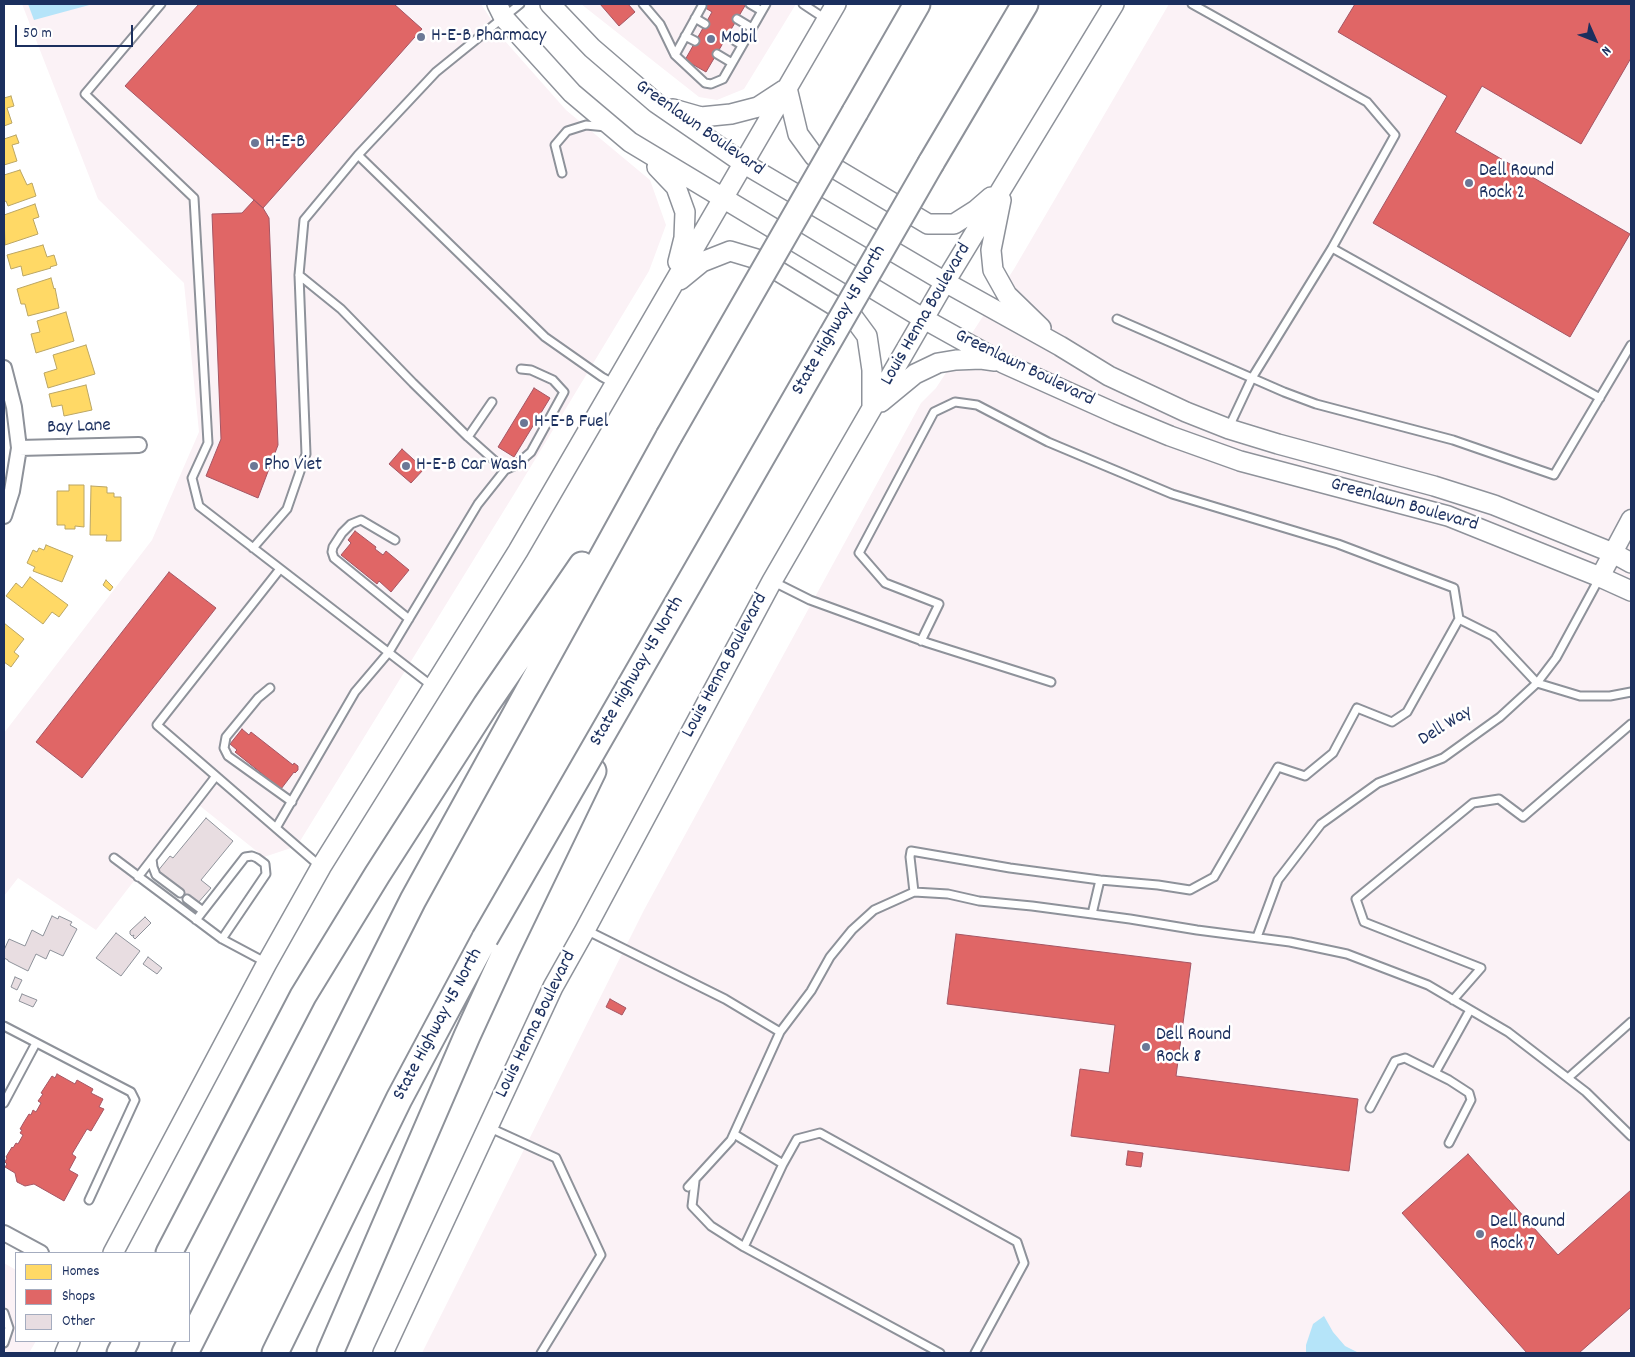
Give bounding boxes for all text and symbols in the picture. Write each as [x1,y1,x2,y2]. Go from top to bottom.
scale bar [18,15,135,47]
north arrow [1570,15,1620,65]
text: 50 m [23,23,52,45]
place label: H-E-B Pharmacy [431,26,546,48]
place label: Mobil [721,28,757,50]
marker: H-E-B Pharmacy [415,31,427,43]
marker: Mobil [705,33,717,45]
text: N [1596,41,1615,60]
street label: Greenlawn Boulevard [630,76,768,182]
place label: H-E-B [265,132,305,154]
marker: H-E-B [249,137,261,149]
place label: Dell Round Rock 2 [1479,161,1554,205]
marker: Dell Round Rock 2 [1463,177,1475,189]
street label: Louis Henna Boulevard [877,240,977,390]
street label: State Highway 45 North [788,242,892,400]
street label: Greenlawn Boulevard [951,325,1097,413]
place label: H-E-B Fuel [534,412,608,434]
street label: Bay Lane [47,415,111,441]
marker: H-E-B Fuel [518,417,530,429]
place label: Pho Viet [264,455,322,477]
place label: H-E-B Car Wash [416,455,527,477]
marker: Pho Viet [248,460,260,472]
marker: H-E-B Car Wash [400,460,412,472]
street label: Greenlawn Boulevard [1328,474,1480,538]
street label: Louis Henna Boulevard [678,590,774,742]
street label: State Highway 45 North [586,593,690,751]
street label: Dell Way [1415,702,1477,752]
street label: State Highway 45 North [389,945,489,1105]
street label: Louis Henna Boulevard [492,948,582,1102]
place label: Dell Round Rock 8 [1156,1025,1231,1069]
marker: Dell Round Rock 8 [1140,1041,1152,1053]
place label: Dell Round Rock 7 [1490,1212,1565,1256]
marker: Dell Round Rock 7 [1474,1228,1486,1240]
legend [15,1252,190,1342]
text: Homes [62,1261,100,1283]
text: Shops [62,1286,95,1308]
text: Other [62,1311,95,1333]

